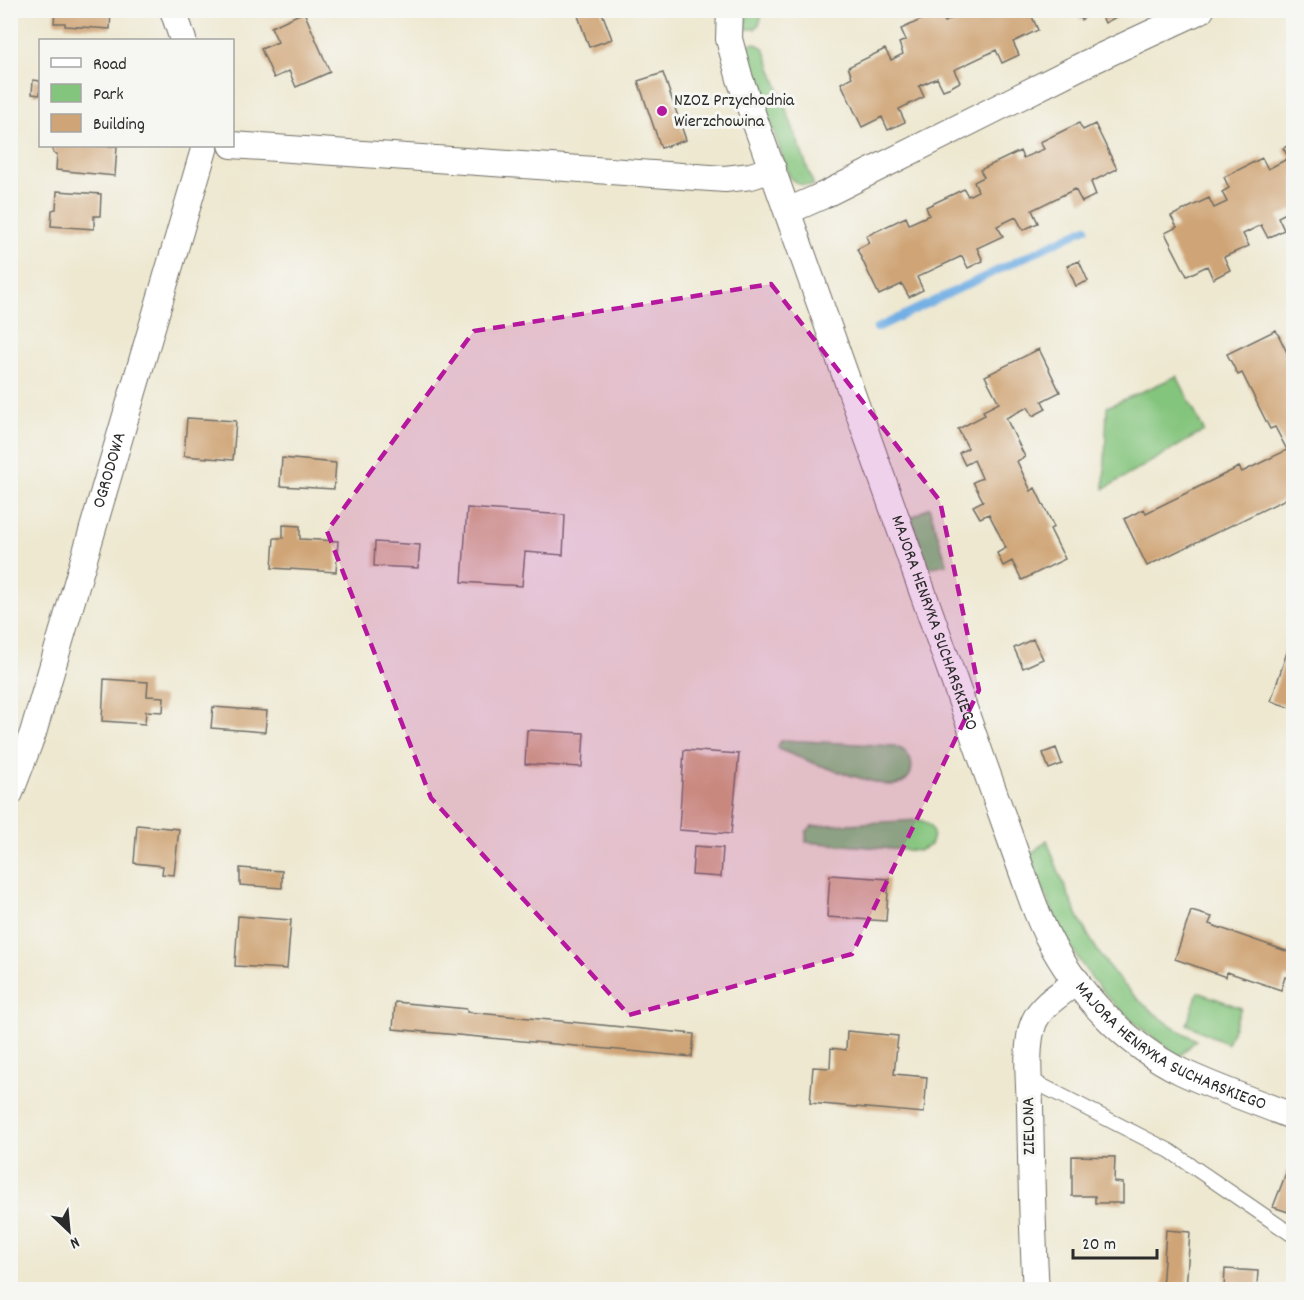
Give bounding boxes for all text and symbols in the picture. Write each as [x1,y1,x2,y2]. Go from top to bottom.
legend [39,39,234,147]
text: Road [93,53,127,78]
text: Park [93,83,124,108]
place label: NZOZ Przychodnia Wierzchowina [674,89,795,135]
marker: NZOZ Przychodnia Wierzchowina [655,104,669,118]
text: Building [93,113,145,138]
street label: OGRODOWA [87,429,133,511]
street label: MAJORA HENRYKA SUCHARSKIEGO [884,512,983,734]
street label: MAJORA HENRYKA SUCHARSKIEGO [1068,977,1270,1118]
street label: ZIELONA [1017,1097,1043,1155]
north arrow [39,1201,99,1261]
scale bar [1073,1222,1157,1260]
text: N [66,1230,83,1254]
text: 20 m [1082,1233,1116,1258]

